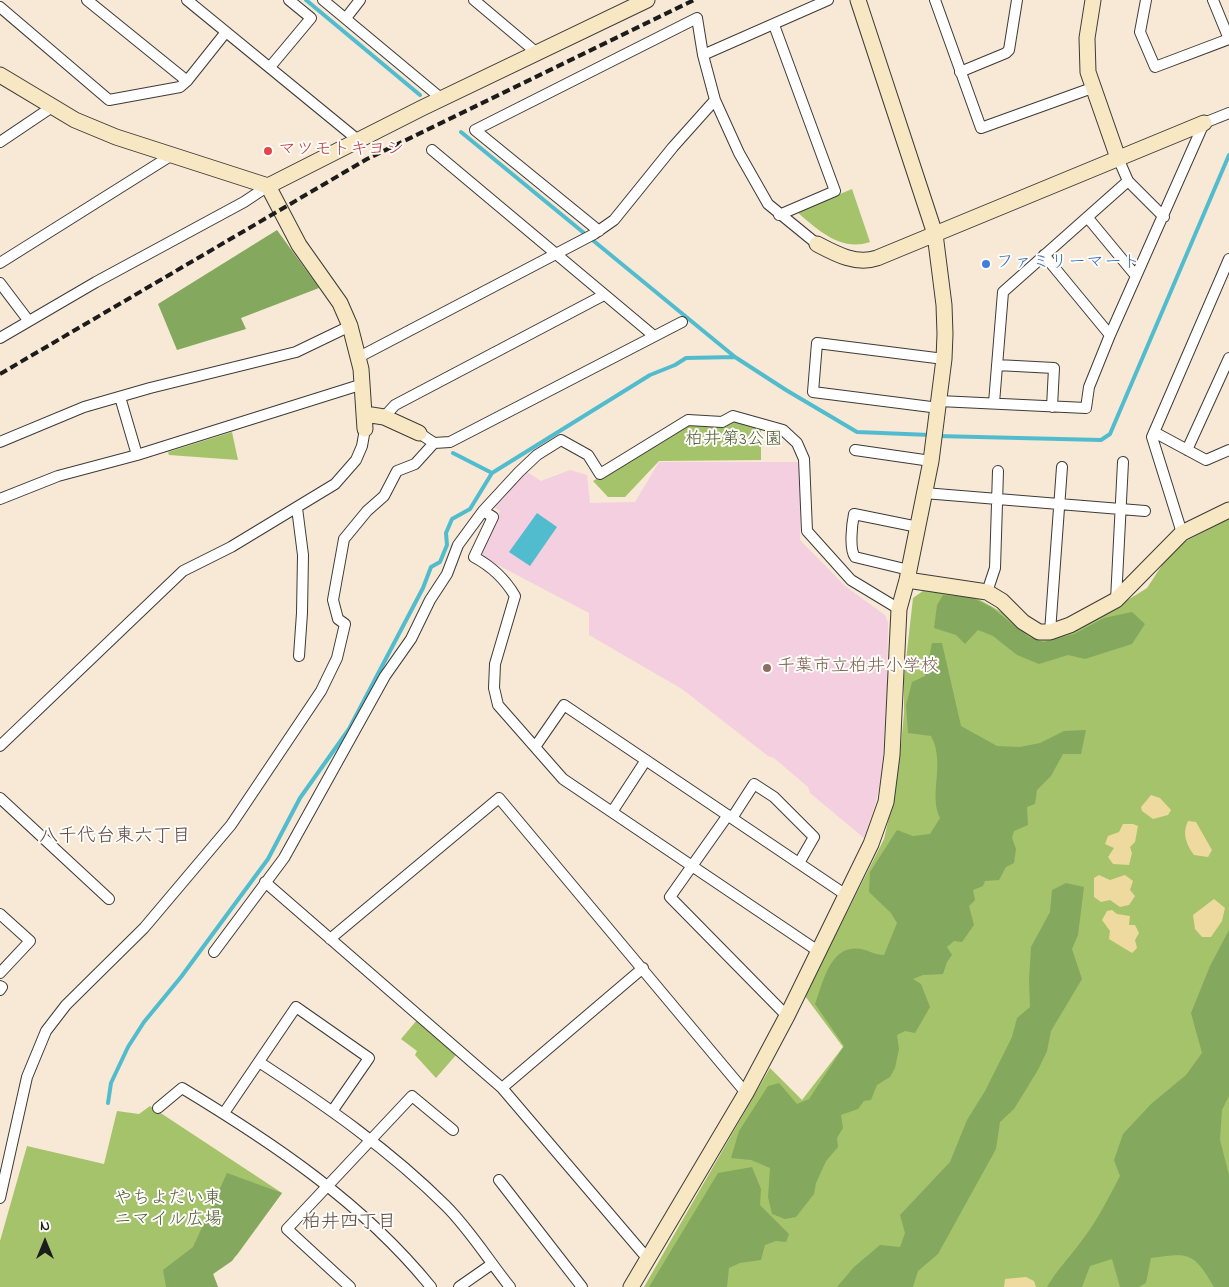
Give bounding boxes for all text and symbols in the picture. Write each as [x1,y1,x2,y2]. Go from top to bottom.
place label: マツモトキヨシ [278,140,404,162]
marker: マツモトキヨシ [262,145,274,157]
place label: ファミリーマート [996,253,1140,275]
marker: ファミリーマート [980,258,992,270]
park label: 柏井第3公園 [685,430,783,452]
place label: 千葉市立柏井小学校 [777,657,939,679]
marker: 千葉市立柏井小学校 [761,662,773,674]
district label: 八千代台東六丁目 [39,827,191,849]
park label: やちよだい東 ニマイル広場 [114,1189,222,1232]
district label: 柏井四丁目 [302,1213,396,1235]
text: N [40,1216,50,1237]
north arrow [20,1217,70,1267]

